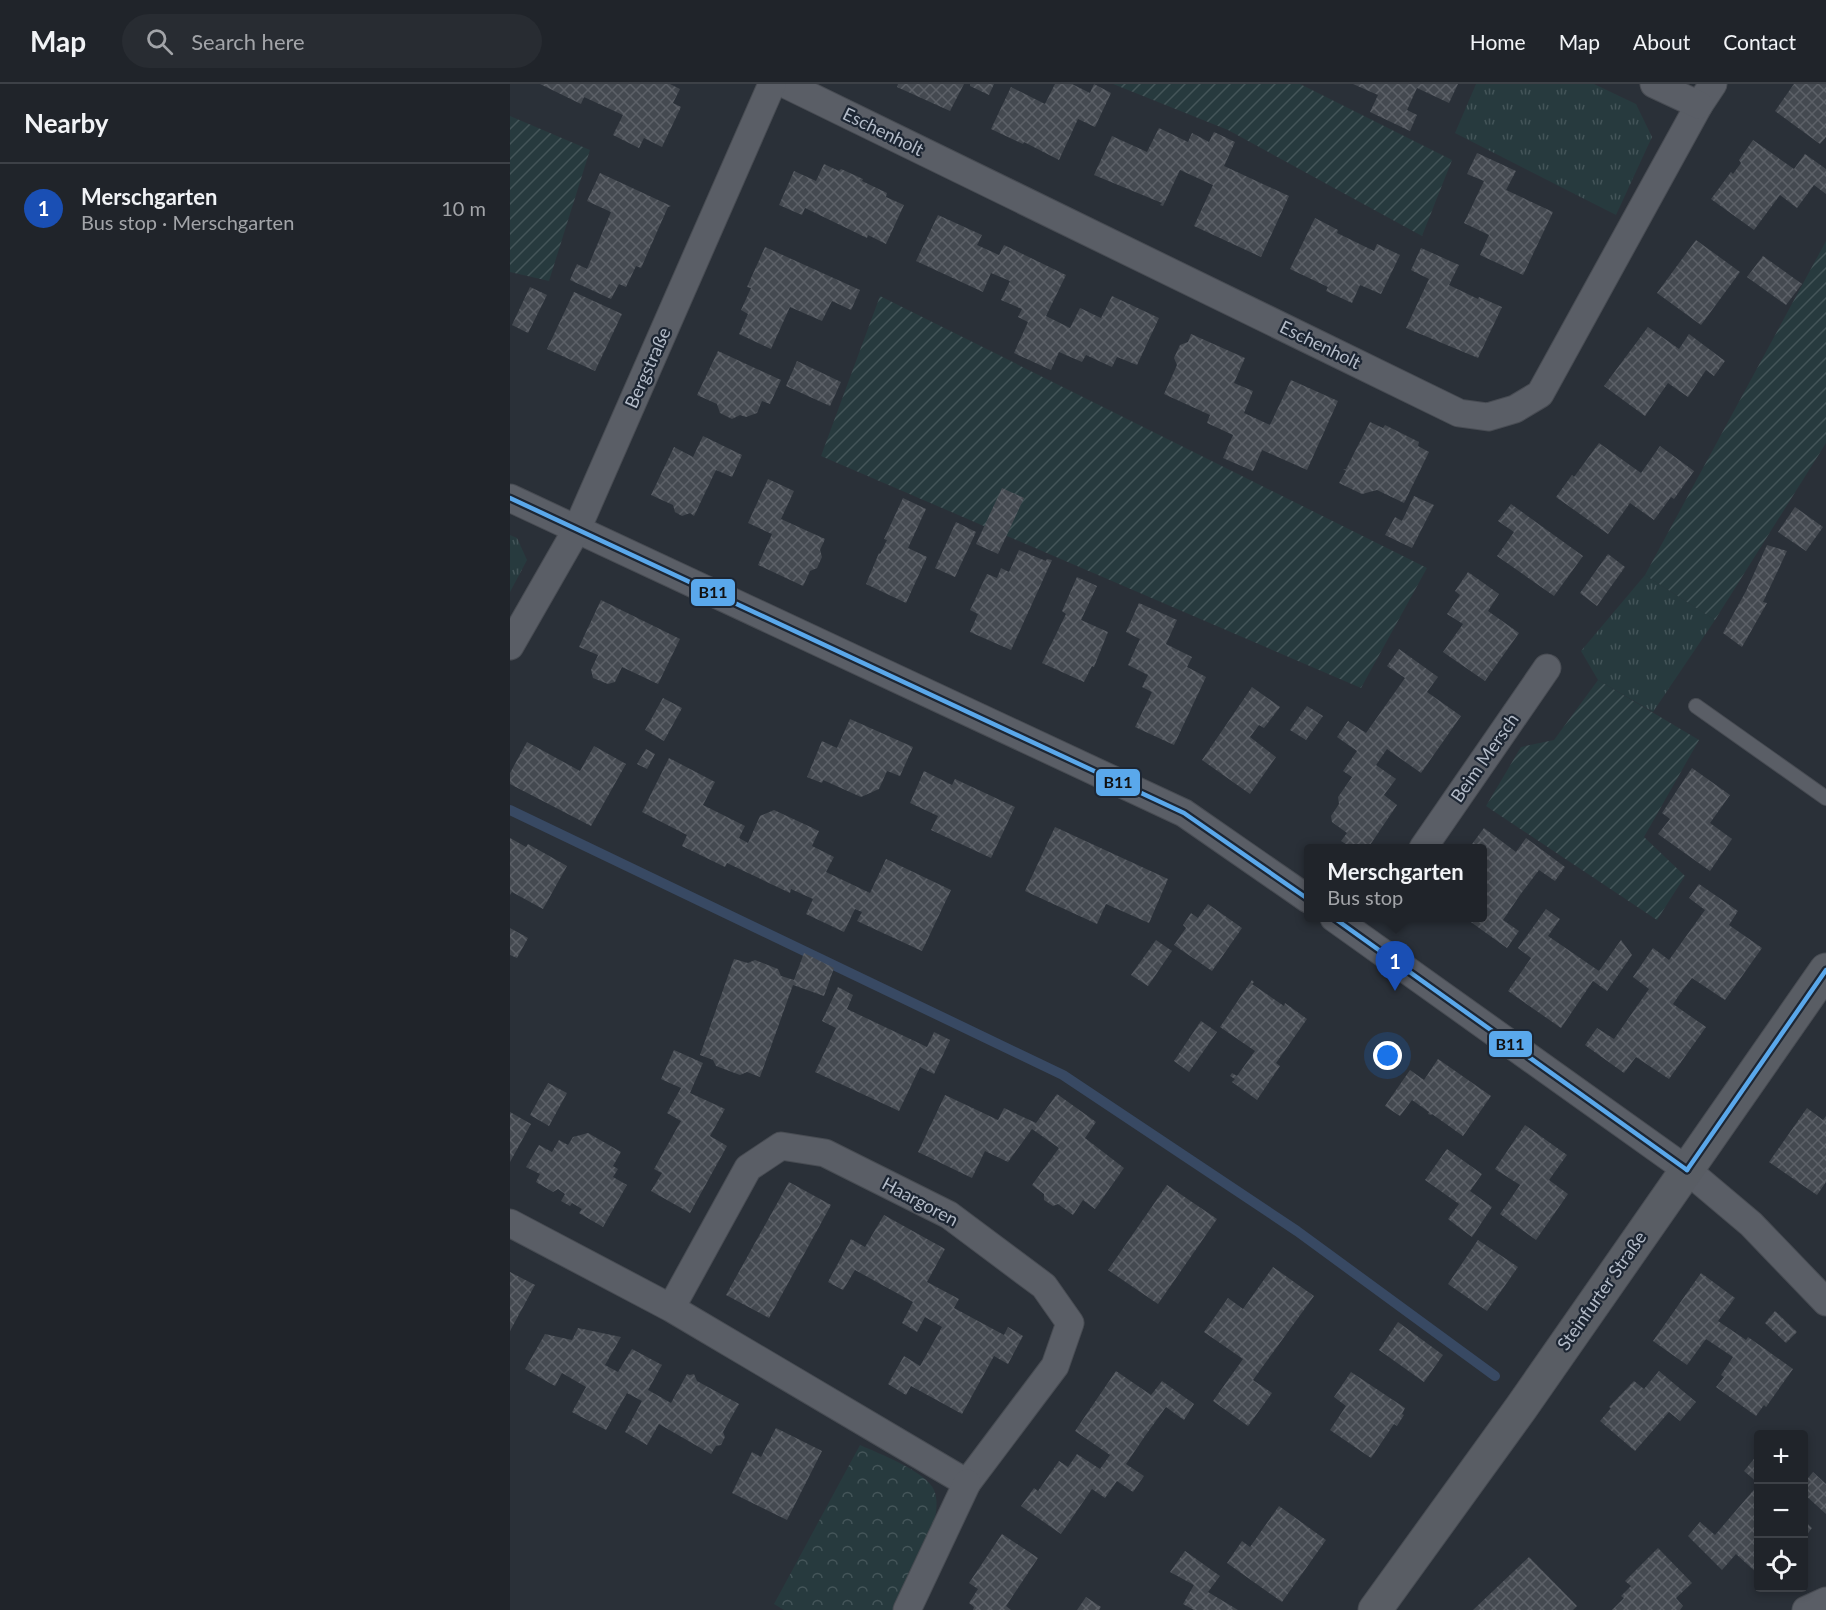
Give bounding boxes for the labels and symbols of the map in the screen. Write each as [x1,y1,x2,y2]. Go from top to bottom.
street label: Eschenholt [839,102,928,160]
street label: Eschenholt [1276,315,1365,373]
street label: Bergstraße [619,324,675,411]
line badge: B11 [690,578,736,607]
text: B11 [698,582,728,601]
street label: Beim Mersch [1445,709,1523,806]
line badge: B11 [1095,768,1141,797]
text: B11 [1103,772,1133,791]
pin: 1 [1376,942,1414,991]
line badge: B11 [1488,1030,1533,1058]
text: B11 [1495,1034,1525,1053]
your location [1373,1041,1402,1070]
street label: Haargoren [879,1172,962,1230]
street label: Steinfurter Straße [1552,1227,1650,1354]

